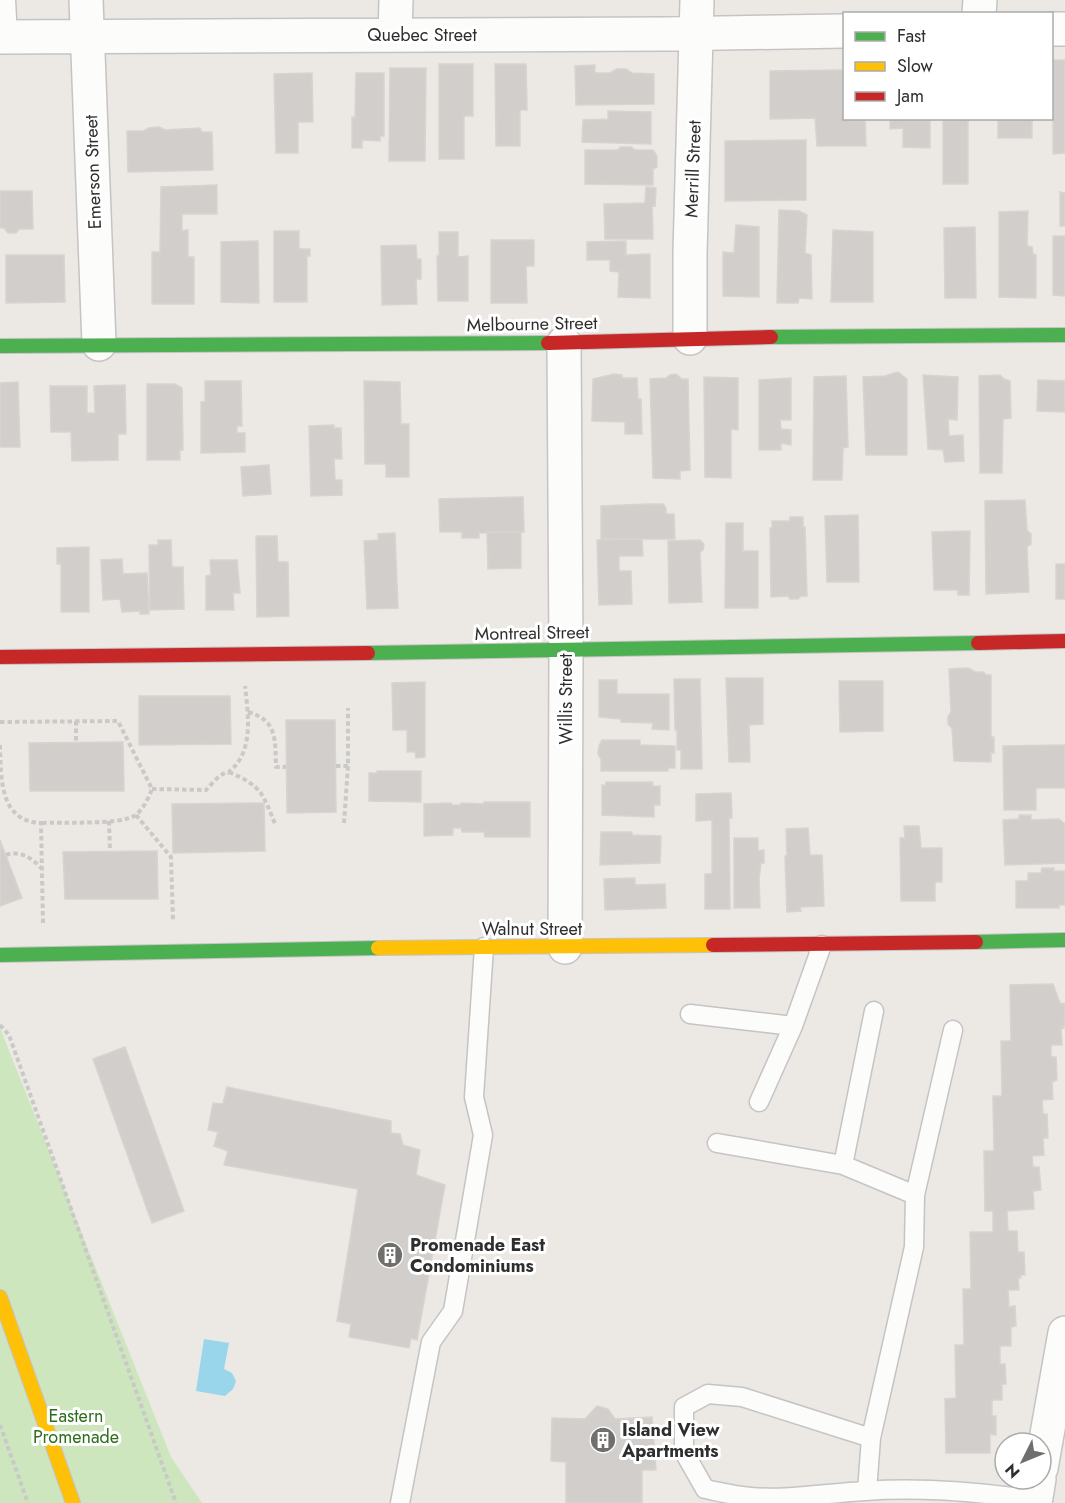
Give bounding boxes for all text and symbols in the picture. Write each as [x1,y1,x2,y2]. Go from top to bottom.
legend [843,12,1053,120]
street label: Quebec Street [367,22,477,48]
text: Fast [897,23,926,49]
text: Slow [897,53,934,79]
text: Jam [895,83,924,109]
street label: Emerson Street [78,114,108,230]
street label: Merrill Street [678,119,708,218]
street label: Melbourne Street [466,310,598,338]
street label: Montreal Street [475,619,590,647]
street label: Willis Street [553,653,579,745]
street label: Walnut Street [482,916,583,942]
place label: Promenade East Condominiums [410,1232,545,1279]
building icon: Promenade East Condominiums [375,1240,405,1270]
park label: Eastern Promenade [33,1403,119,1450]
place label: Island View Apartments [621,1417,720,1464]
building icon: Island View Apartments [588,1425,618,1455]
north arrow [993,1431,1053,1491]
text: N [1000,1458,1025,1483]

